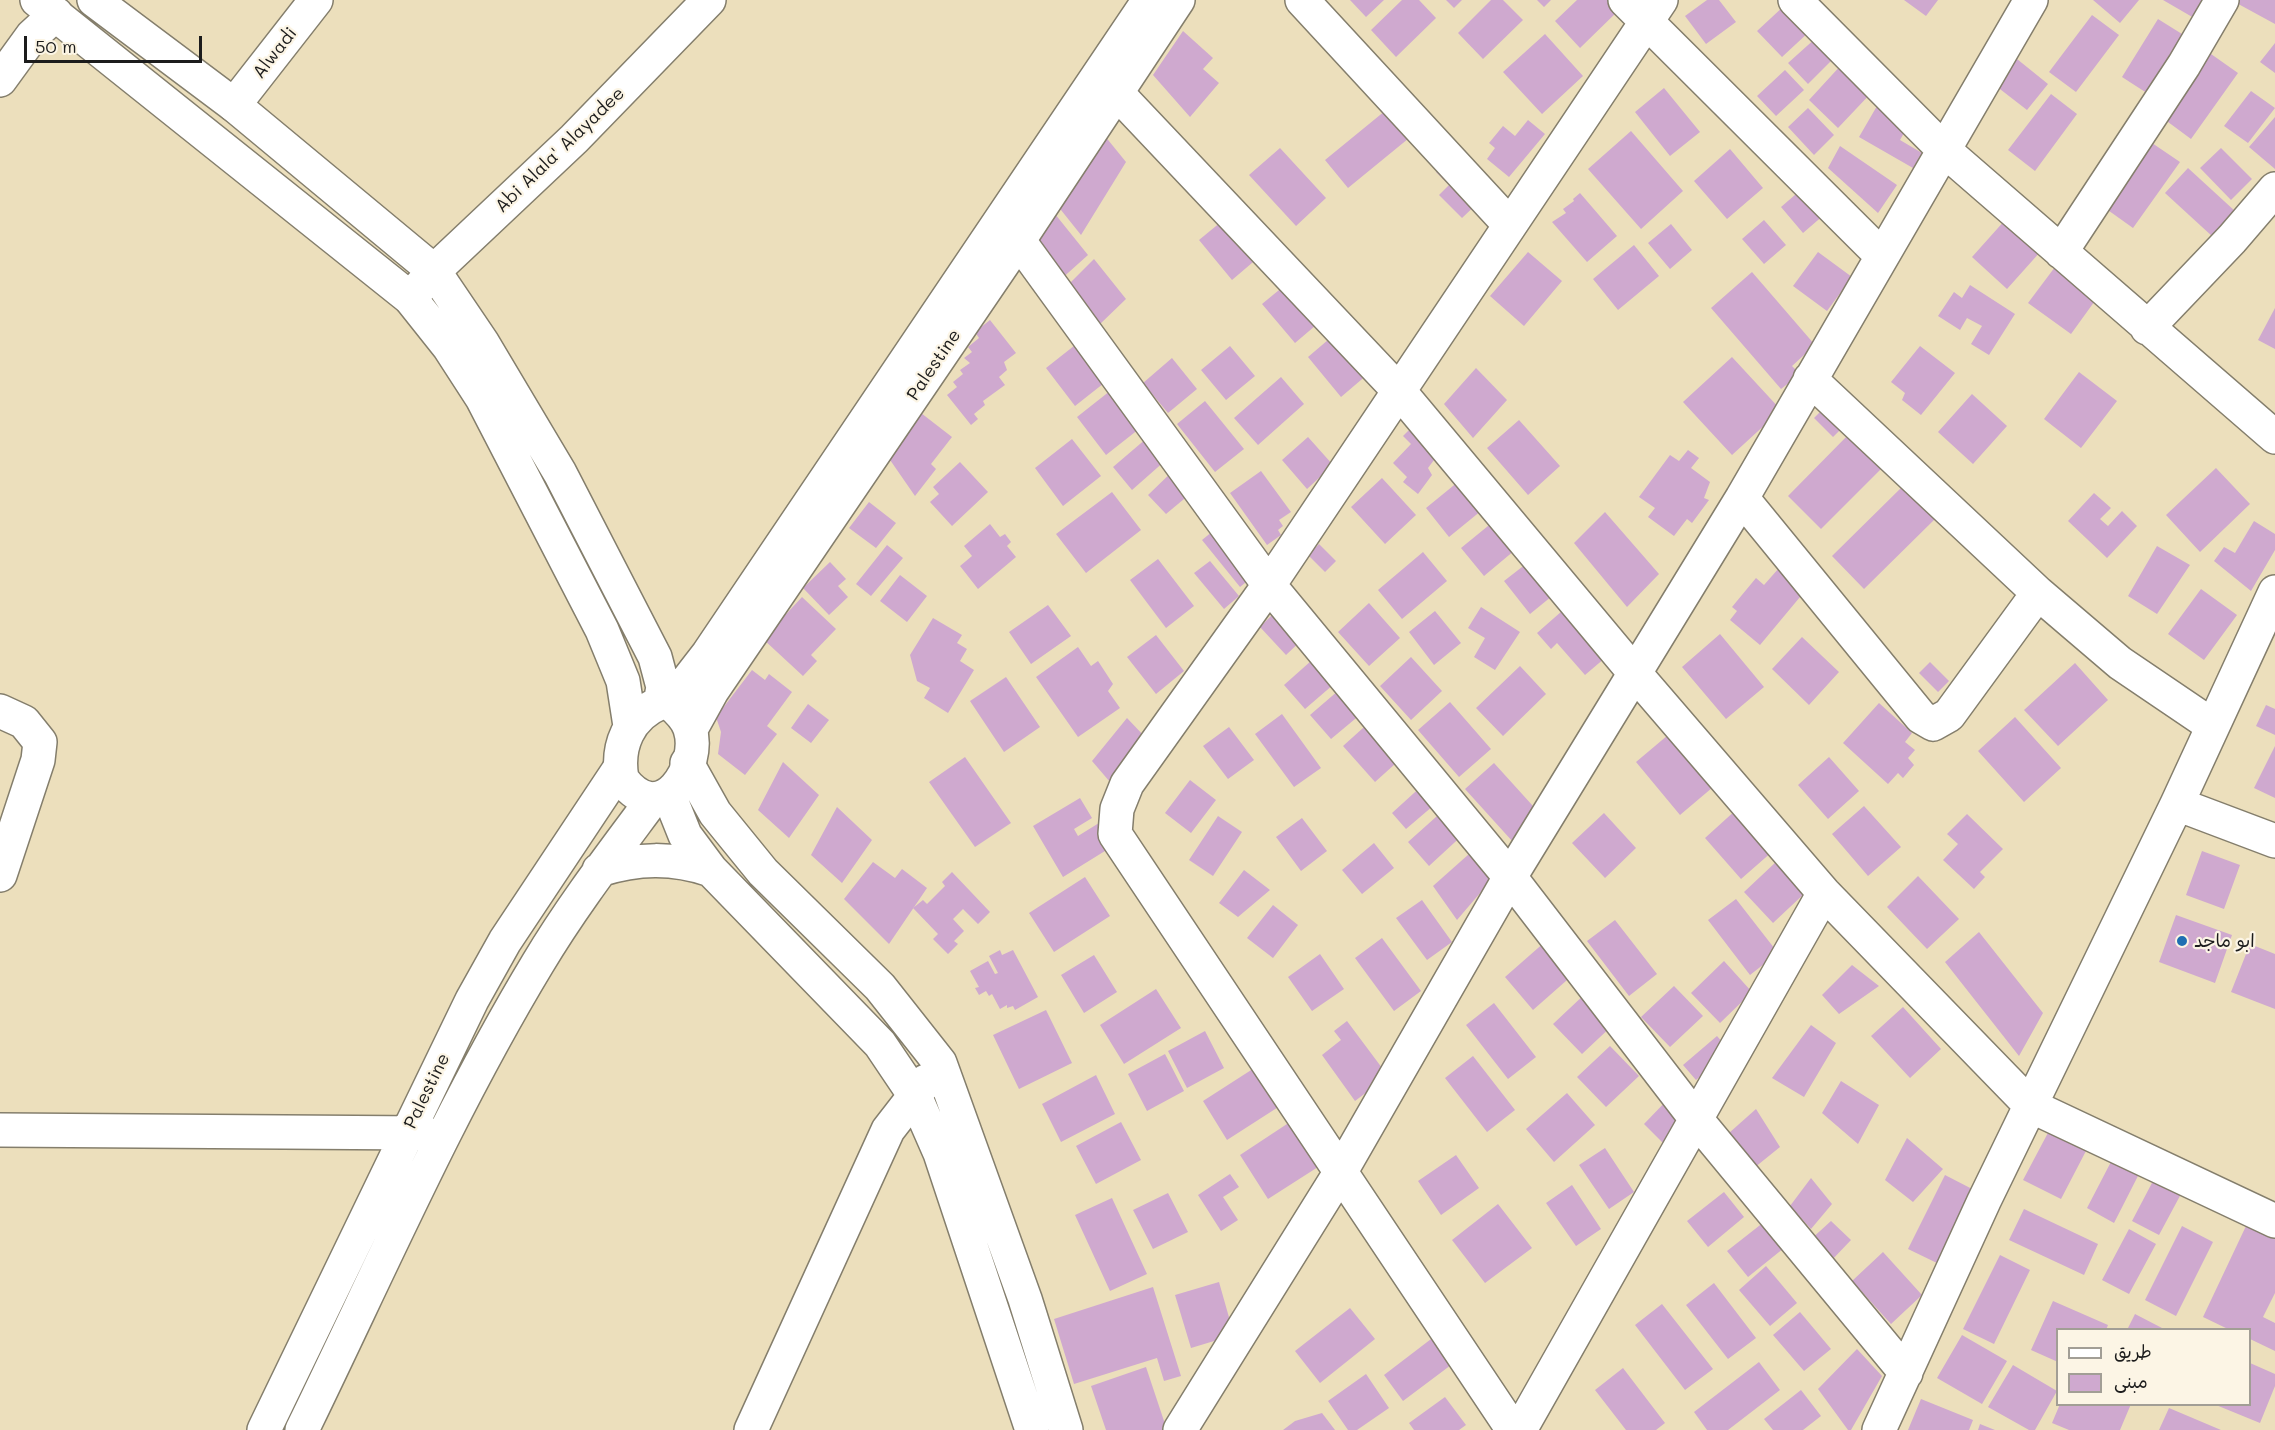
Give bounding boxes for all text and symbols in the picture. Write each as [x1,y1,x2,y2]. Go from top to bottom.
street label: Alwadi [248,23,302,83]
scale bar [27,24,206,62]
text: 50 m [35,34,77,58]
street label: Abi Alala' Alayadee [491,83,629,217]
street label: Palestine [902,325,966,405]
place label: ابو ماجد [2194,930,2255,952]
marker: ابو ماجد [2175,934,2189,948]
street label: Palestine [400,1050,454,1132]
legend [2056,1328,2251,1406]
text: طريق [2114,1339,2152,1363]
text: مبنى [2114,1369,2148,1393]

